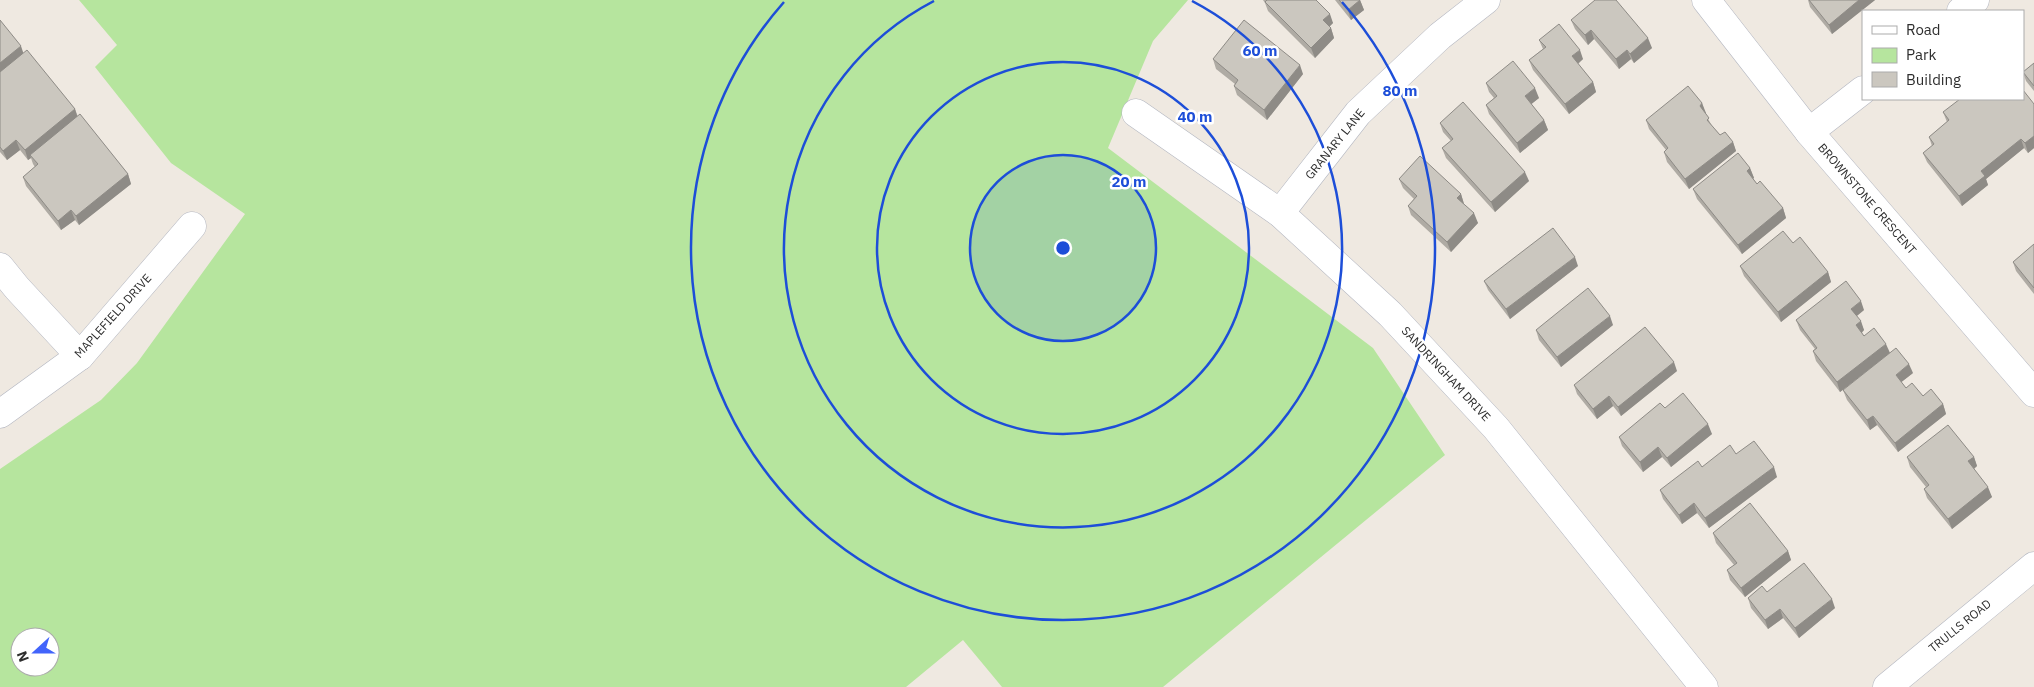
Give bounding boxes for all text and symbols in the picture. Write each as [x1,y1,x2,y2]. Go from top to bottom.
legend [1862,10,2024,100]
text: Road [1906,20,1941,39]
text: 60 m [1243,41,1277,60]
text: Park [1906,45,1936,64]
text: Building [1906,70,1961,89]
text: 80 m [1383,81,1417,100]
street label: GRANARY LANE [1302,105,1368,182]
text: 40 m [1178,107,1212,126]
street label: BROWNSTONE CRESCENT [1815,140,1920,257]
text: 20 m [1112,172,1146,191]
centre of rings [1054,239,1072,257]
street label: MAPLEFIELD DRIVE [71,271,154,361]
street label: SANDRINGHAM DRIVE [1399,323,1494,424]
street label: TRULLS ROAD [1925,596,1994,655]
north arrow [10,627,60,677]
text: N [13,649,33,665]

